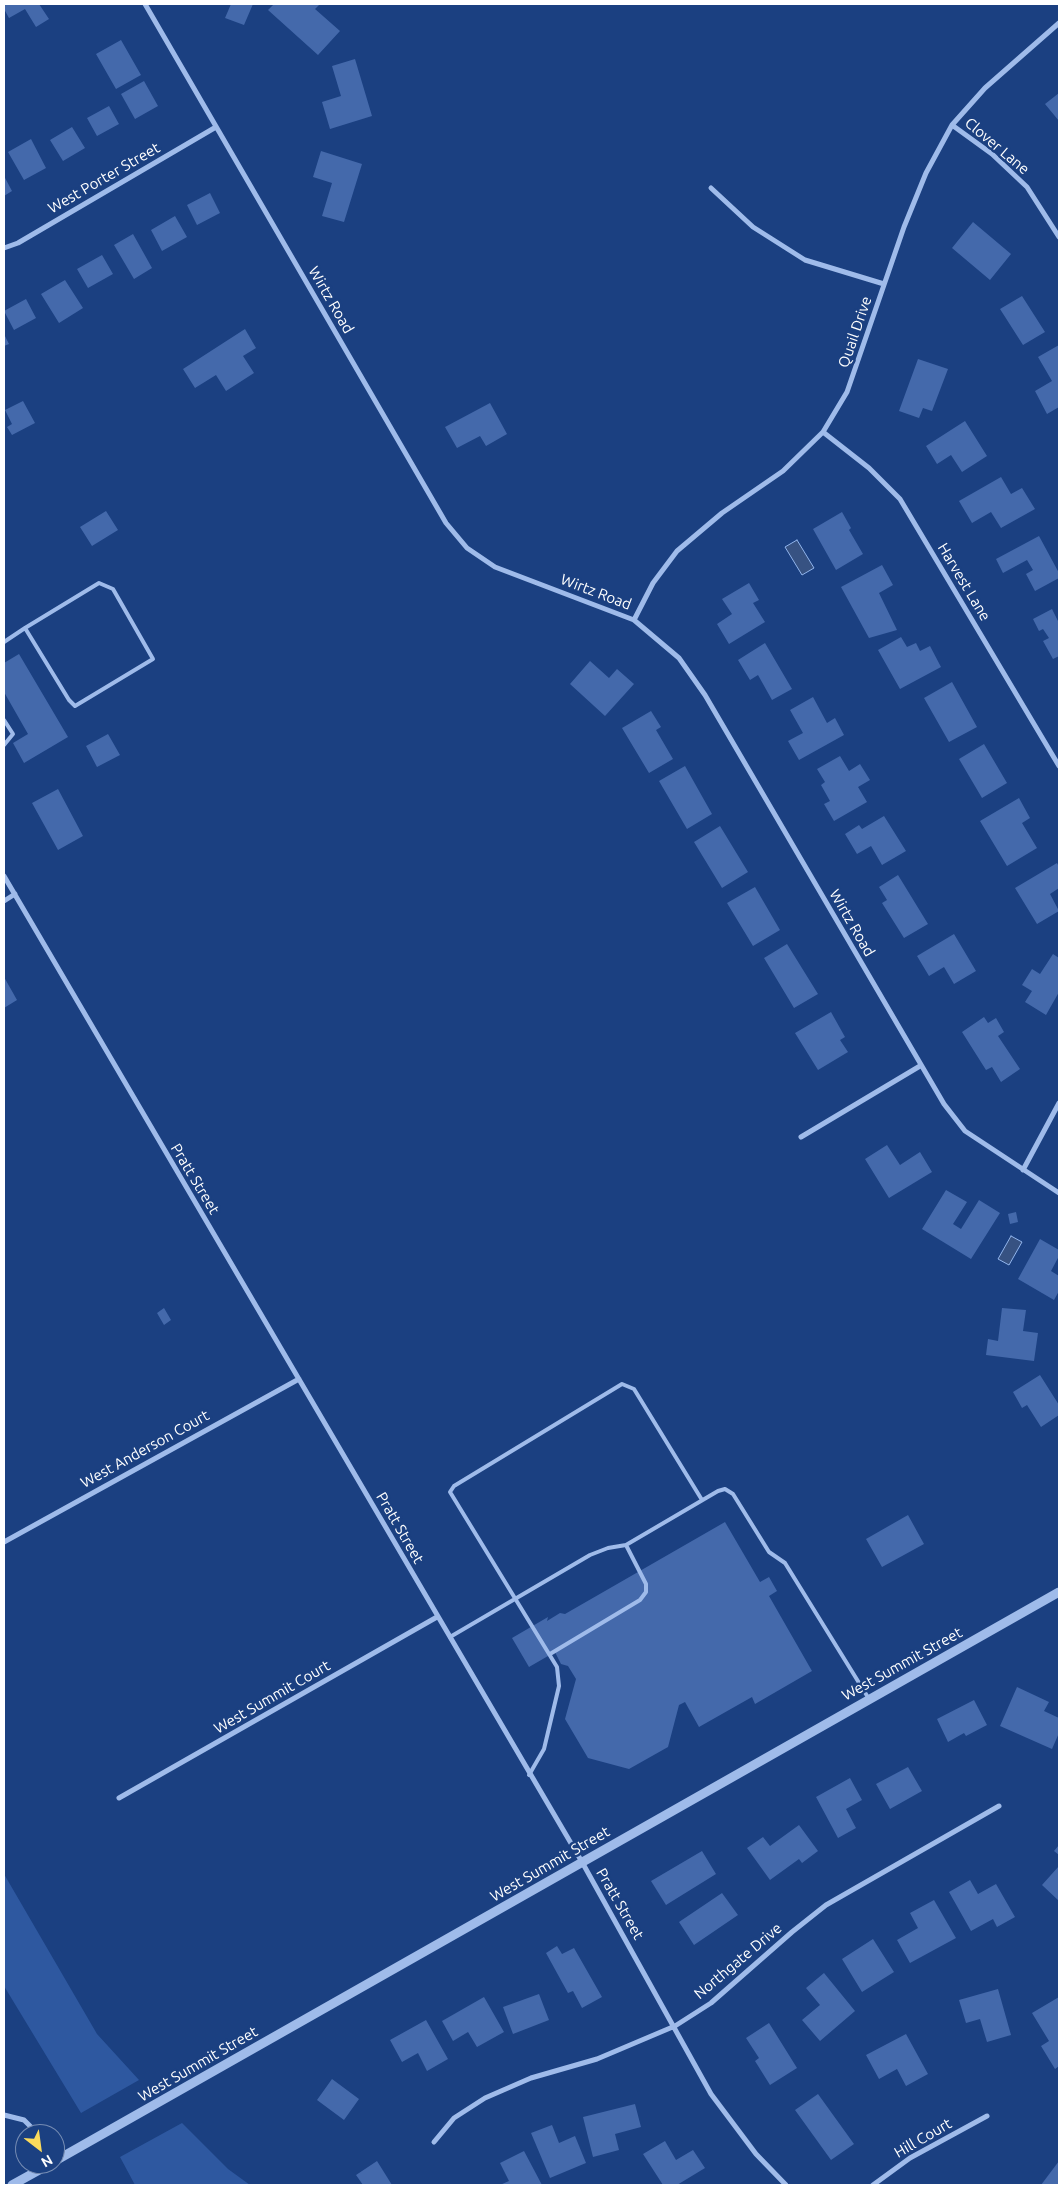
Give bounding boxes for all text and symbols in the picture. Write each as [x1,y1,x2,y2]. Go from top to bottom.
street label: Clover Lane [961,114,1033,178]
street label: West Porter Street [45,139,163,217]
street label: Wirtz Road [305,263,357,337]
street label: Quail Drive [834,294,876,370]
street label: Harvest Lane [934,540,994,624]
street label: Wirtz Road [558,570,634,614]
street label: Wirtz Road [826,886,878,960]
street label: Pratt Street [167,1140,223,1218]
street label: West Anderson Court [78,1406,212,1492]
street label: Pratt Street [372,1489,428,1567]
street label: West Summit Street [839,1623,965,1705]
street label: West Summit Court [211,1656,333,1738]
street label: West Summit Street [487,1822,613,1906]
street label: Pratt Street [592,1865,648,1943]
street label: Northgate Drive [690,1919,786,2003]
street label: West Summit Street [135,2022,261,2106]
street label: Hill Court [891,2114,955,2162]
north arrow [15,2124,65,2174]
text: N [38,2152,56,2171]

